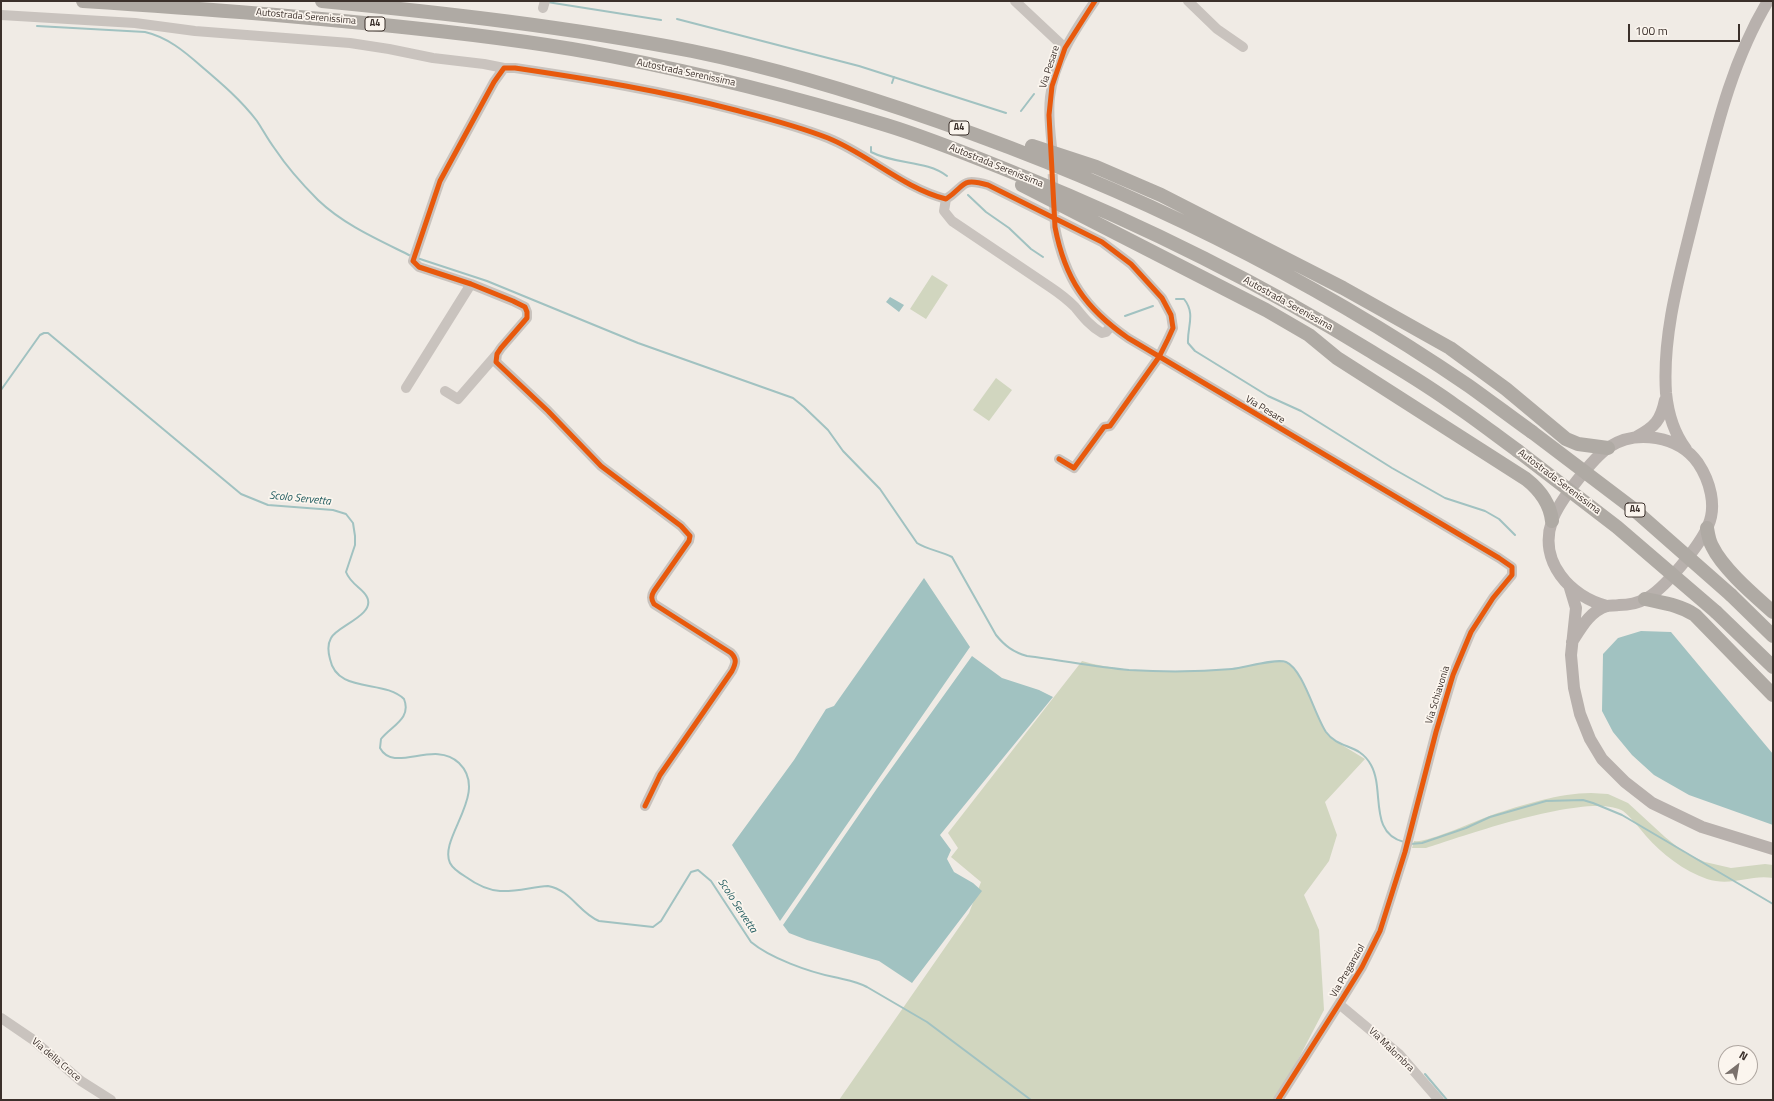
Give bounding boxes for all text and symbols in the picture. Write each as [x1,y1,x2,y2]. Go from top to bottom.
street label: Autostrada Serenissima [255,7,357,27]
scale bar [1630,16,1742,42]
road number: A4 [365,17,385,31]
text: 100 m [1635,21,1668,40]
street label: Via Pesare [1037,44,1063,90]
street label: Autostrada Serenissima [636,57,736,89]
road number: A4 [949,121,969,135]
street label: Autostrada Serenissima [947,142,1045,190]
street label: Autostrada Serenissima [1241,274,1335,334]
street label: Via Pesare [1243,393,1287,427]
street label: Autostrada Serenissima [1515,447,1603,517]
water label: Scolo Servetta [268,489,332,509]
road number: A4 [1625,503,1645,517]
street label: Via Schiavonia [1423,665,1453,725]
water label: Scolo Servetta [715,876,759,936]
street label: Via Preganziol [1328,942,1368,1000]
street label: Via Malombra [1366,1025,1416,1075]
street label: Via della Croce [29,1036,83,1084]
north arrow [1718,1045,1758,1085]
text: N [1736,1047,1751,1064]

